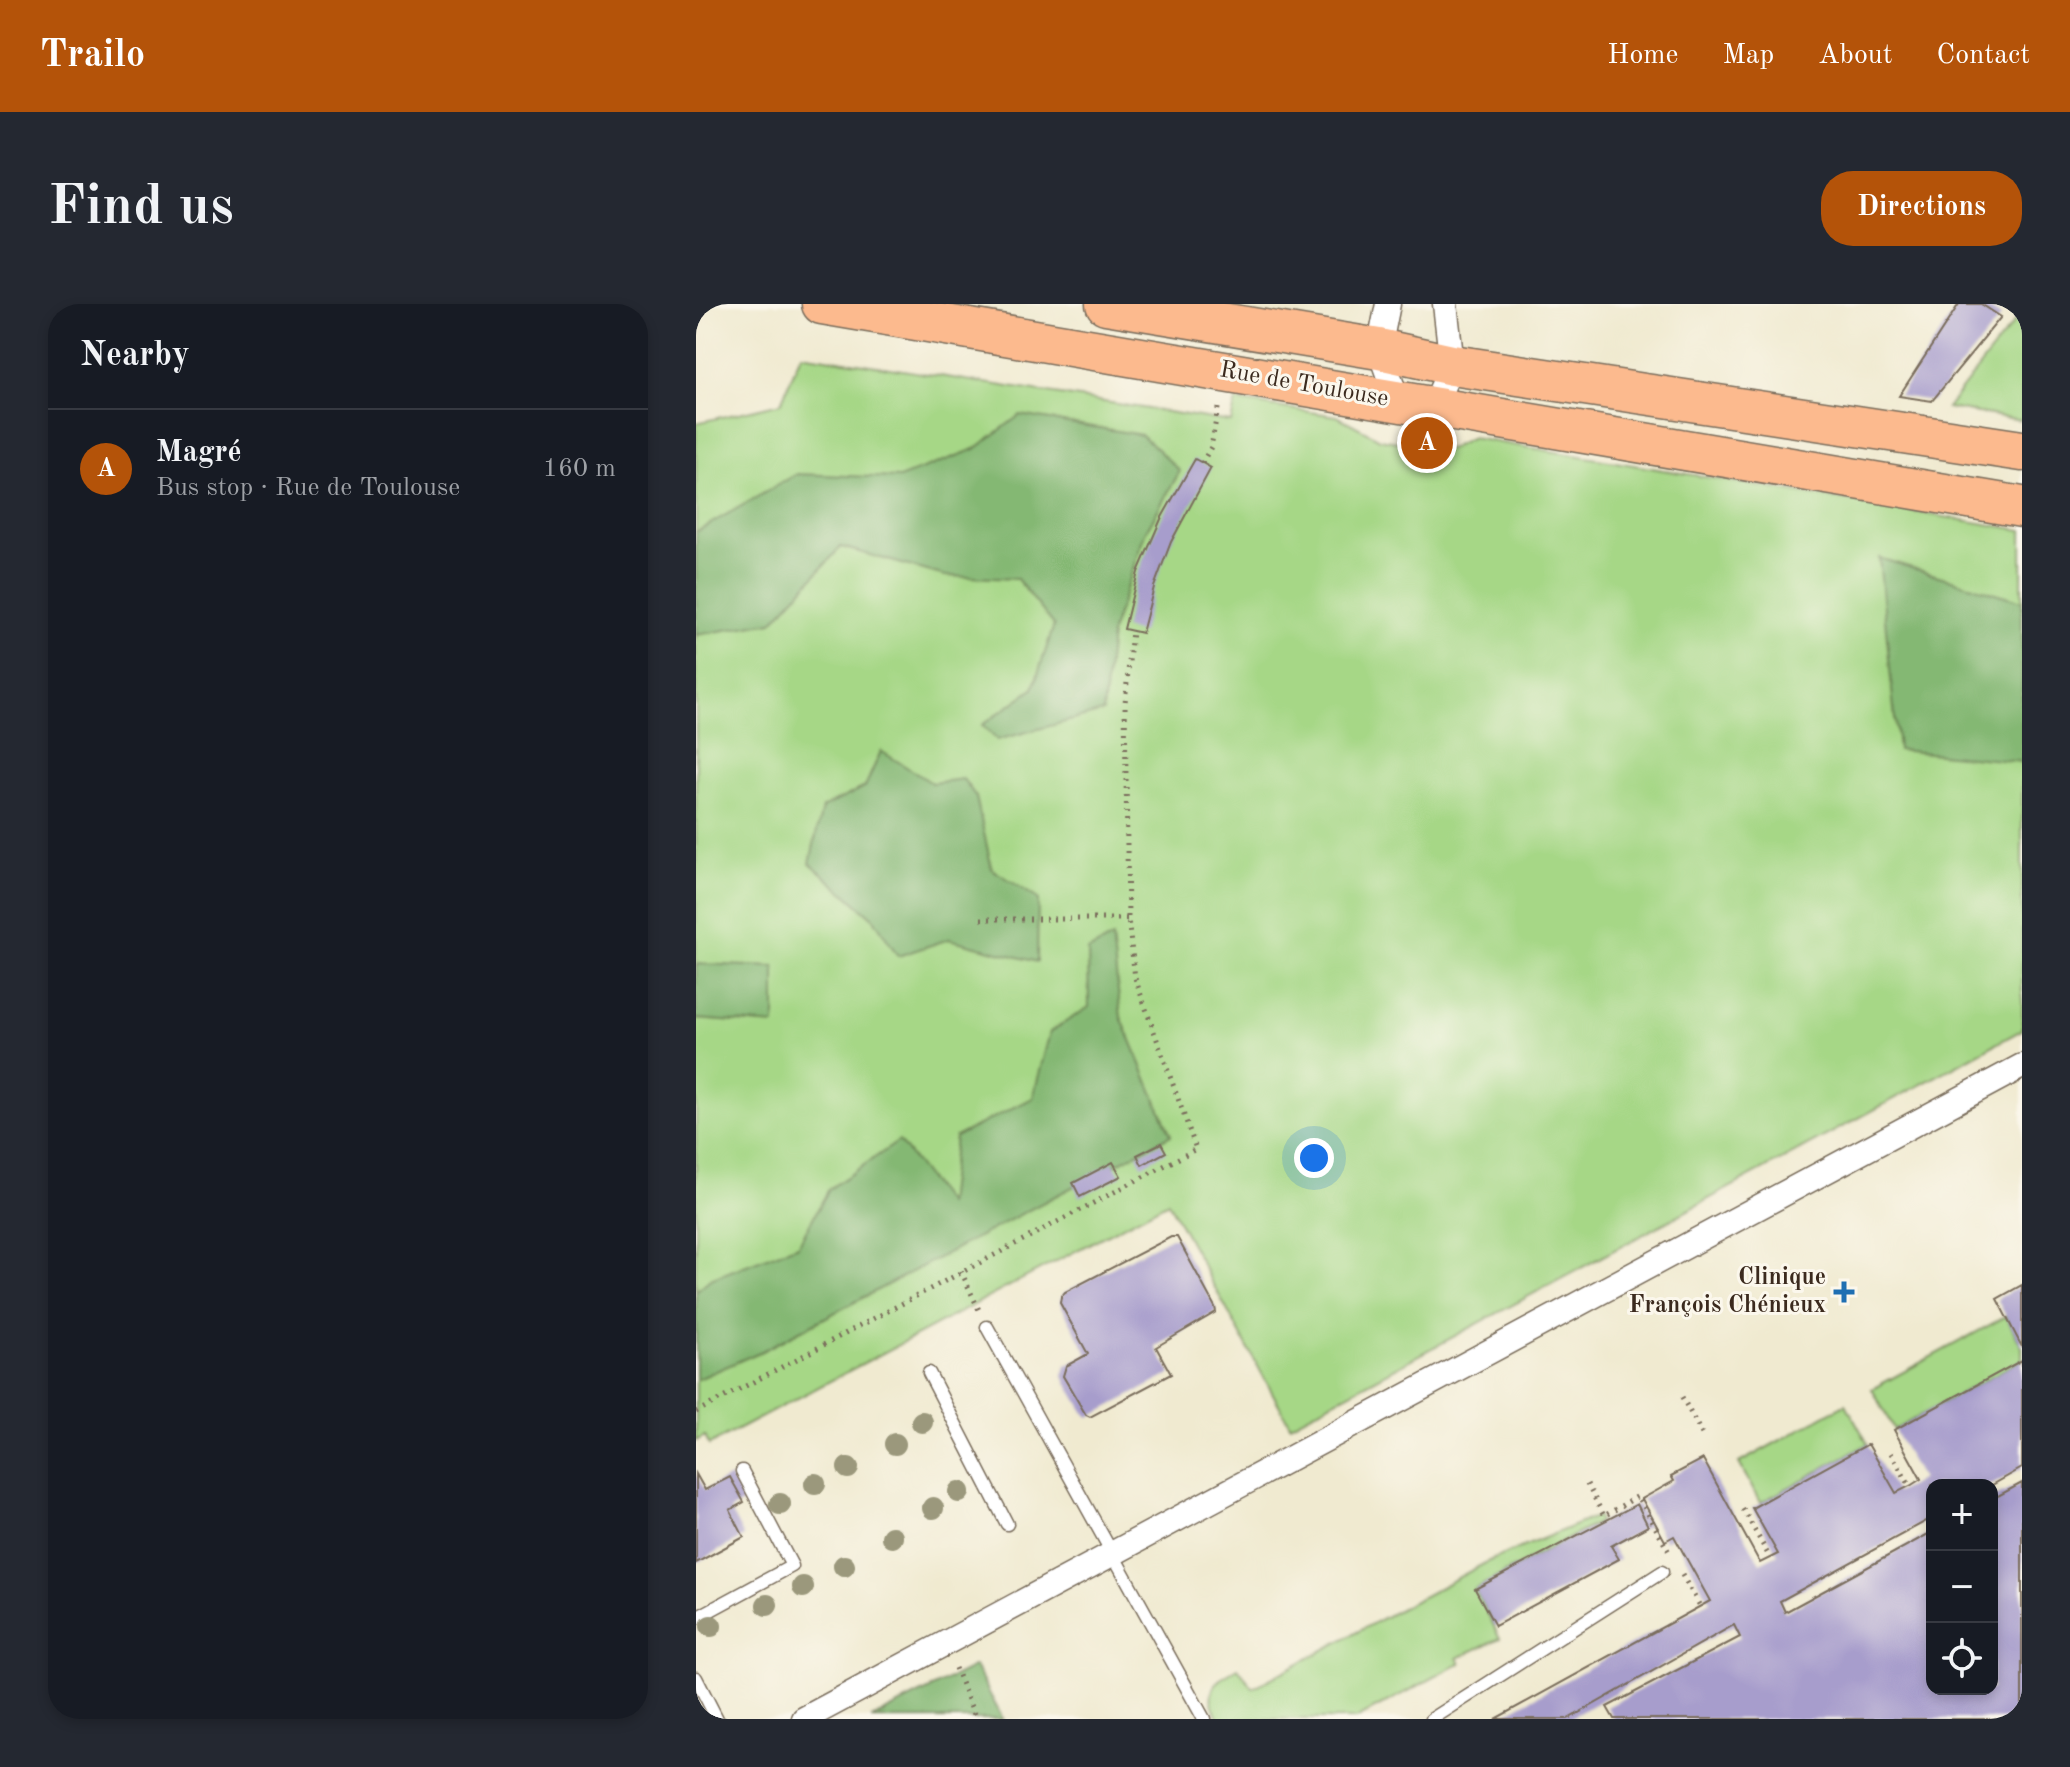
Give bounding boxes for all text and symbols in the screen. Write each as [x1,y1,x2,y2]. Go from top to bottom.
text: Trailo [40,37,145,75]
text: Home [1607,42,1678,70]
text: Map [1722,42,1774,70]
text: About [1818,42,1893,70]
text: Contact [1937,42,2030,70]
button: Directions [1821,171,2022,246]
text: Find us [48,180,234,236]
text: Nearby [80,339,190,373]
street label: Rue de Toulouse [1218,358,1390,412]
pin: A [1401,413,1453,473]
text: Magré [156,438,242,468]
text: A [96,456,116,482]
text: 160 m [543,456,616,482]
text: Bus stop · Rue de Toulouse [156,475,460,501]
your location [1294,1138,1334,1178]
place label: Clinique François Chénieux [1628,1266,1826,1318]
marker: Clinique François Chénieux [1833,1281,1855,1303]
map controls [1926,1479,1998,1695]
button: + [1926,1479,1998,1551]
button: − [1926,1551,1998,1623]
button: locate [1926,1623,1998,1695]

